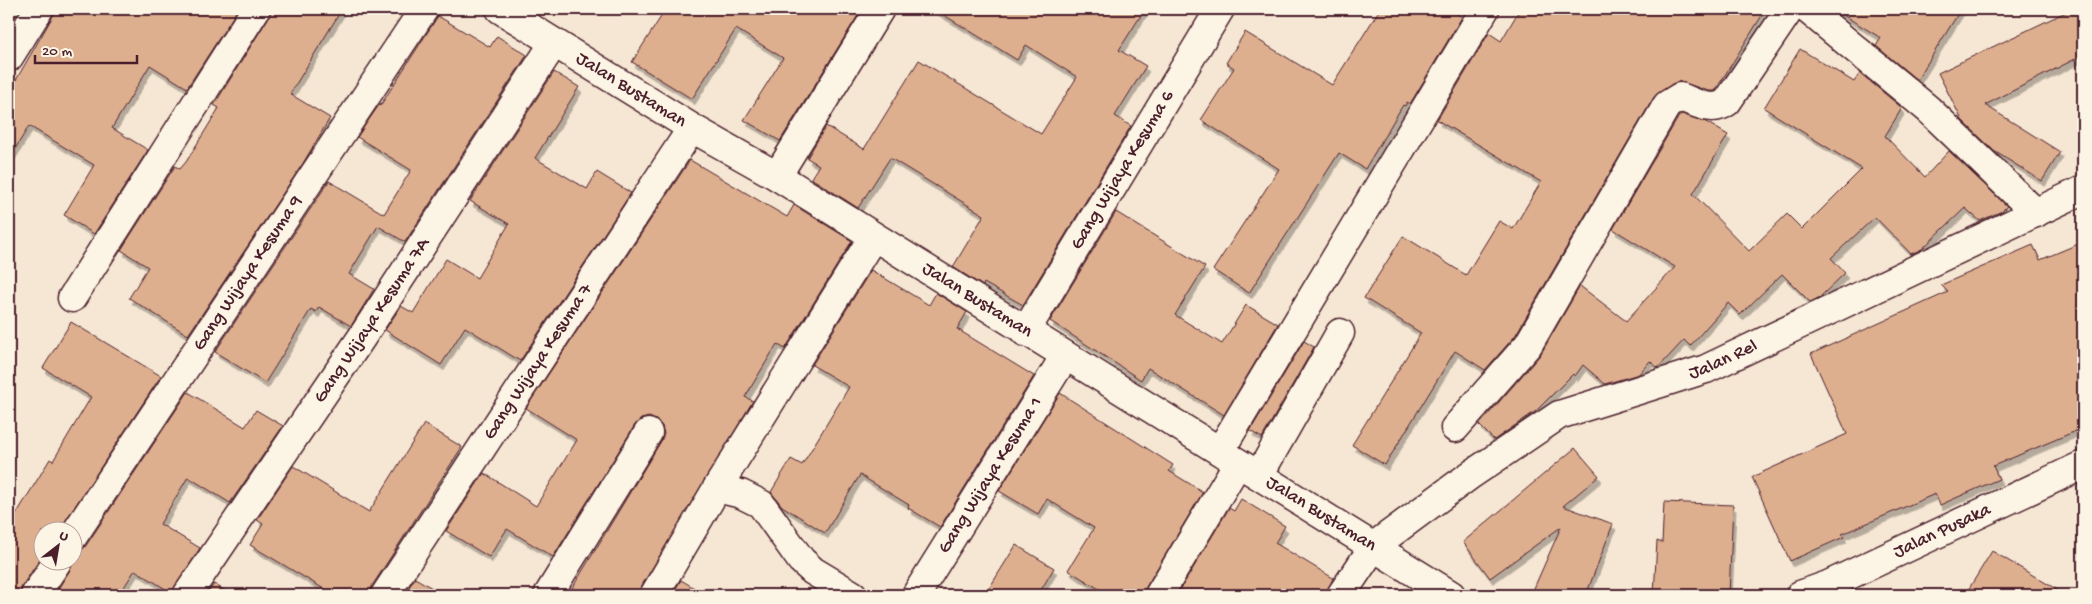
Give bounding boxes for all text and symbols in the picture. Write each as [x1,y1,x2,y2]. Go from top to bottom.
scale bar [35,32,138,64]
text: 20 m [42,43,72,61]
street label: Jalan Bustaman [571,47,690,133]
street label: Gang Wijaya Kesuma 6 [1066,86,1180,254]
street label: Gang Wijaya Kesuma 9 [188,191,308,355]
street label: Gang Wijaya Kesuma 7A [309,232,436,408]
street label: Jalan Bustaman [917,257,1037,343]
street label: Gang Wijaya Kesuma 7 [479,278,599,444]
street label: Jalan Rel [1686,335,1761,385]
street label: Gang Wijaya Kesuma 1 [933,393,1048,558]
street label: Jalan Bustaman [1261,471,1381,557]
street label: Jalan Pusaka [1890,498,1996,564]
north arrow [32,522,82,572]
text: U [56,528,71,546]

